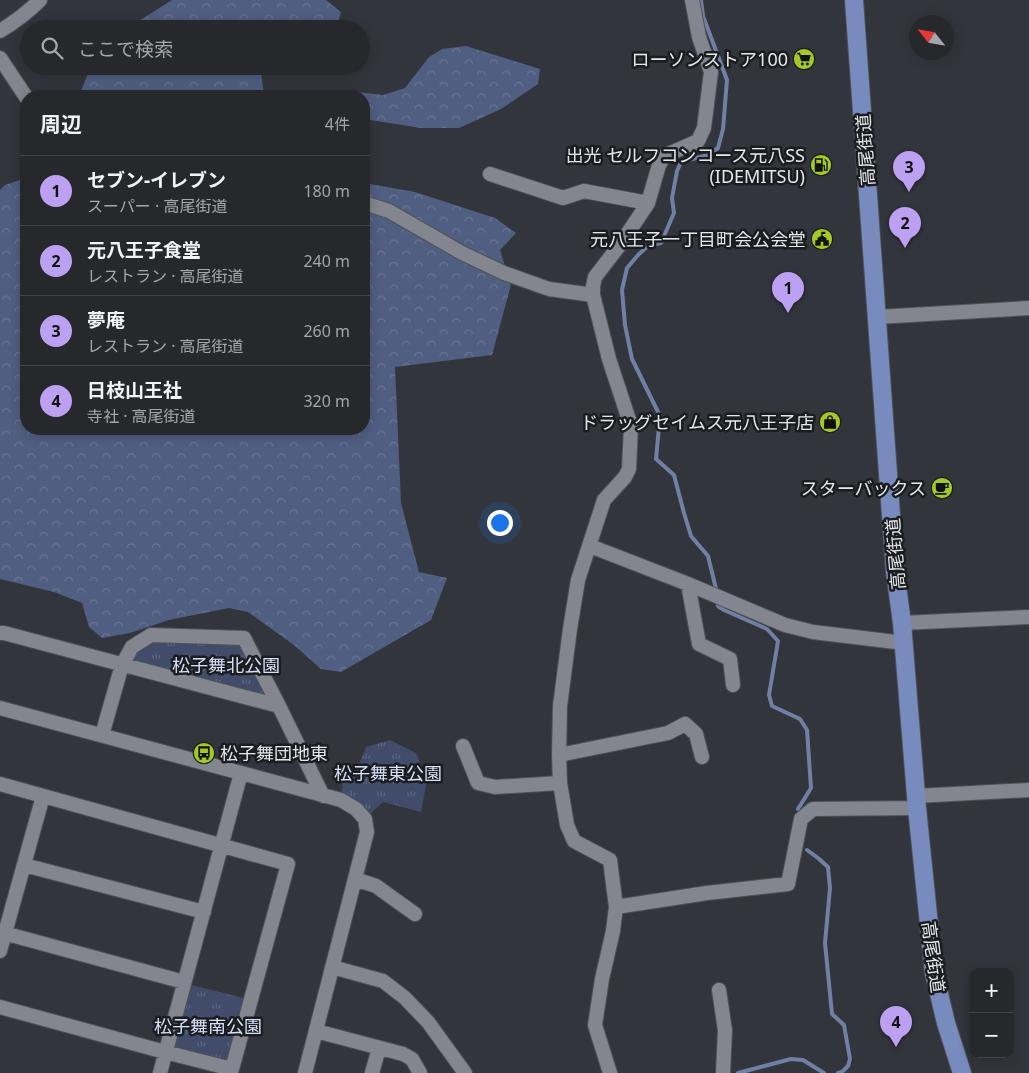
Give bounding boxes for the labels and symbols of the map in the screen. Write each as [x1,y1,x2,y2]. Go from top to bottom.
north arrow [909,15,954,60]
place label: ローソンストア100 [631,47,788,71]
supermarket icon: ローソンストア100 [792,47,816,71]
street label: 高尾街道 [851,113,879,187]
place label: 出光 セルフコンコース元八SS (IDEMITSU) [565,143,805,188]
pin: 3 [893,151,925,192]
fuel station icon: 出光 セルフコンコース元八SS (IDEMITSU) [809,153,833,177]
pin: 2 [889,207,921,248]
place label: 元八王子一丁目町会公会堂 [590,227,806,251]
public building icon: 元八王子一丁目町会公会堂 [810,227,834,251]
pin: 1 [772,272,804,313]
place label: ドラッグセイムス元八王子店 [580,410,814,434]
shop icon: ドラッグセイムス元八王子店 [818,410,842,434]
place label: スターバックス [801,476,926,500]
cafe icon: スターバックス [930,476,954,500]
your location [487,510,513,536]
street label: 高尾街道 [880,517,910,591]
park label: 松子舞北公園 [172,653,280,677]
bus stop icon: 松子舞団地東 [192,741,216,765]
place label: 松子舞団地東 [220,741,328,765]
park label: 松子舞東公園 [334,761,442,785]
street label: 高尾街道 [917,920,951,994]
pin: 4 [880,1006,912,1047]
park label: 松子舞南公園 [154,1014,262,1038]

